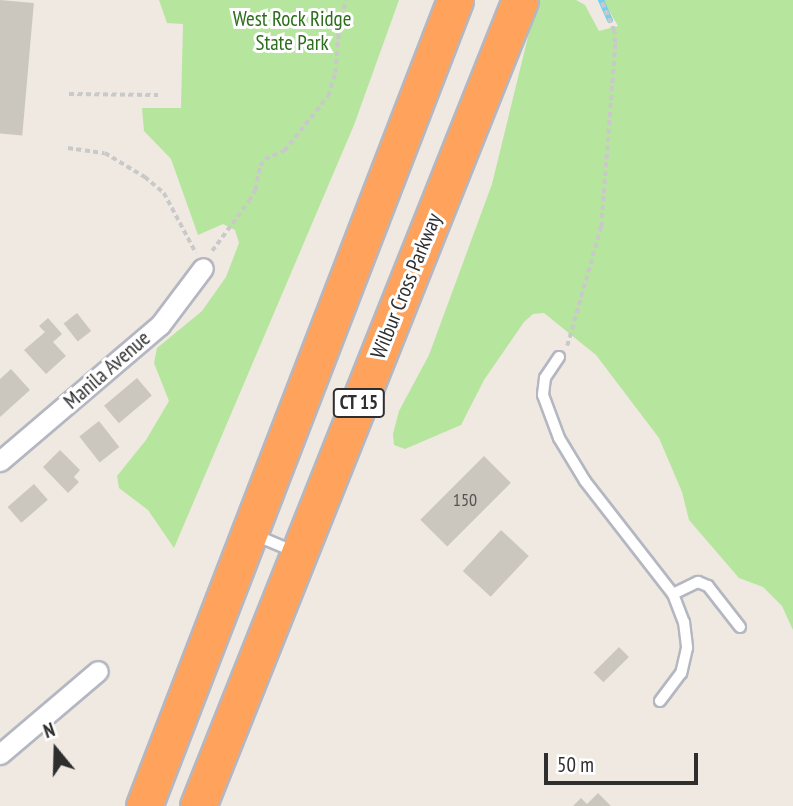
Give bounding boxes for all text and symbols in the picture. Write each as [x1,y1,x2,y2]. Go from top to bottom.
park label: West Rock Ridge State Park [232,6,352,56]
street label: Wilbur Cross Parkway [365,210,447,362]
street label: Manila Avenue [59,326,155,414]
road number: CT 15 [331,388,387,418]
house number: 150 [453,489,477,511]
north arrow [21,715,91,785]
text: N [40,717,58,743]
scale bar [548,740,702,784]
text: 50 m [557,751,594,778]

